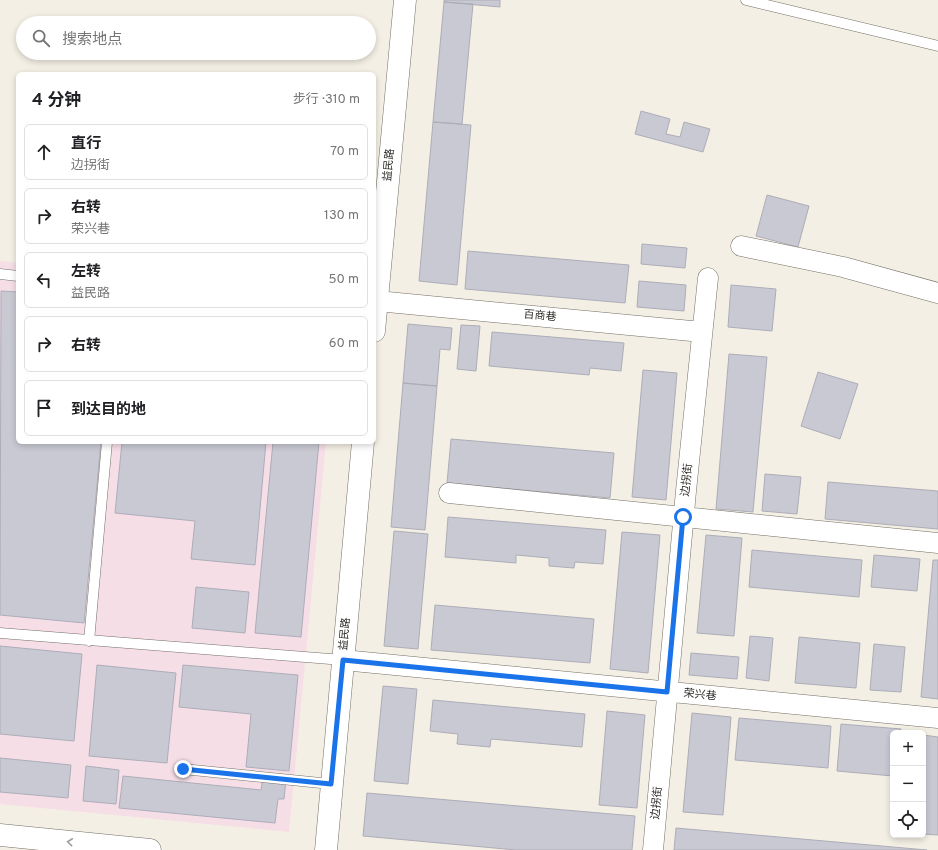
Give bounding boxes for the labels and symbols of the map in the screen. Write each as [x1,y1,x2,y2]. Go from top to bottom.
street label: 益民路 [381,148,397,182]
street label: 百商巷 [523,308,557,324]
street label: 边拐街 [678,463,696,497]
route start [674,508,692,526]
street label: 益民路 [337,617,353,651]
street label: 荣兴巷 [683,686,717,704]
route end [174,760,192,778]
street label: 边拐街 [649,786,665,820]
one-way arrow [67,838,73,847]

